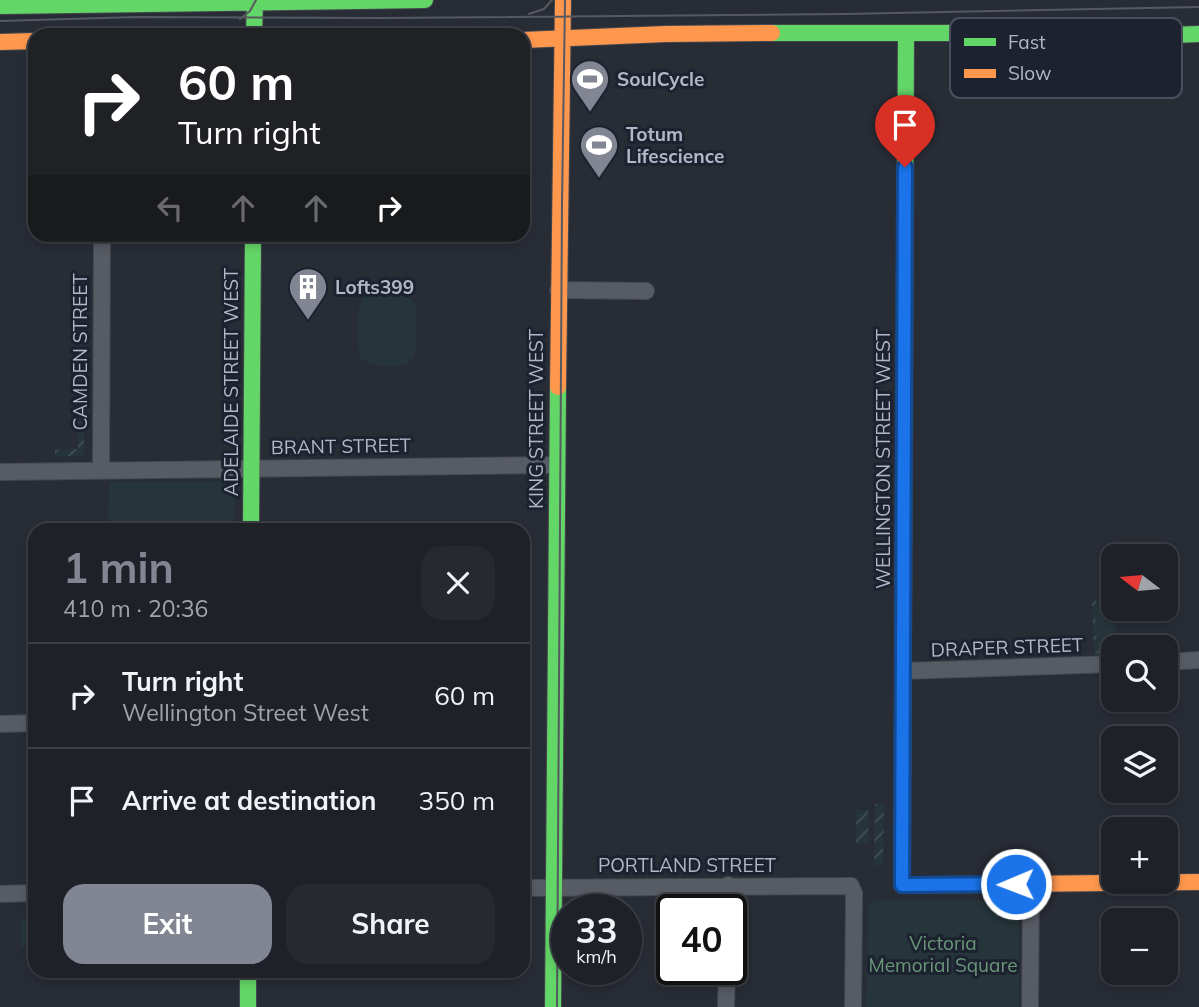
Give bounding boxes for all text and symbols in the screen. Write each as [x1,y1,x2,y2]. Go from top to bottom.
legend [950,18,1182,98]
text: Fast [1008,30,1046,54]
text: 60 m [178,51,294,112]
icon: right [63,56,154,147]
sports icon: SoulCycle [569,58,611,113]
text: Slow [1008,61,1052,85]
place label: SoulCycle [617,67,704,91]
pin [875,95,935,167]
icon: arrive [886,106,924,144]
text: Turn right [178,112,321,152]
place label: Totum Lifescience [626,122,724,168]
sports icon: Totum Lifescience [578,124,620,179]
icon: left [151,189,189,227]
icon: ahead [224,189,262,227]
icon: ahead [297,189,335,227]
icon: right [370,189,408,227]
building icon: Lofts399 [287,266,329,321]
street label: ADELAIDE STREET WEST [219,267,243,496]
street label: CAMDEN STREET [68,273,92,431]
place label: Lofts399 [335,275,414,299]
street label: WELLINGTON STREET WEST [871,328,895,589]
street label: KING STREET WEST [524,329,548,509]
street label: BRANT STREET [271,433,412,459]
text: 1 min [63,541,174,594]
north arrow [1101,544,1178,621]
map controls [1101,544,1178,985]
button: close [421,546,495,620]
text: 410 m · 20:36 [63,594,208,623]
street label: DRAPER STREET [930,632,1084,662]
button: search [1101,635,1178,712]
text: Turn right [122,665,243,698]
icon: right [63,677,101,715]
text: 60 m [434,679,495,712]
text: Wellington Street West [122,698,369,727]
button: layers [1101,726,1178,803]
icon: arrive [63,782,101,820]
text: Arrive at destination [122,784,377,817]
text: 350 m [419,784,495,817]
button: + [1101,817,1178,894]
position arrow [979,847,1053,921]
street label: PORTLAND STREET [598,853,777,877]
button: Exit [63,884,272,964]
button: Share [286,884,495,964]
speed limit sign: 40 [656,894,747,985]
text: 33 [575,908,618,952]
button: − [1101,908,1178,985]
park label: Victoria Memorial Square [868,931,1018,977]
text: km/h [576,945,617,968]

